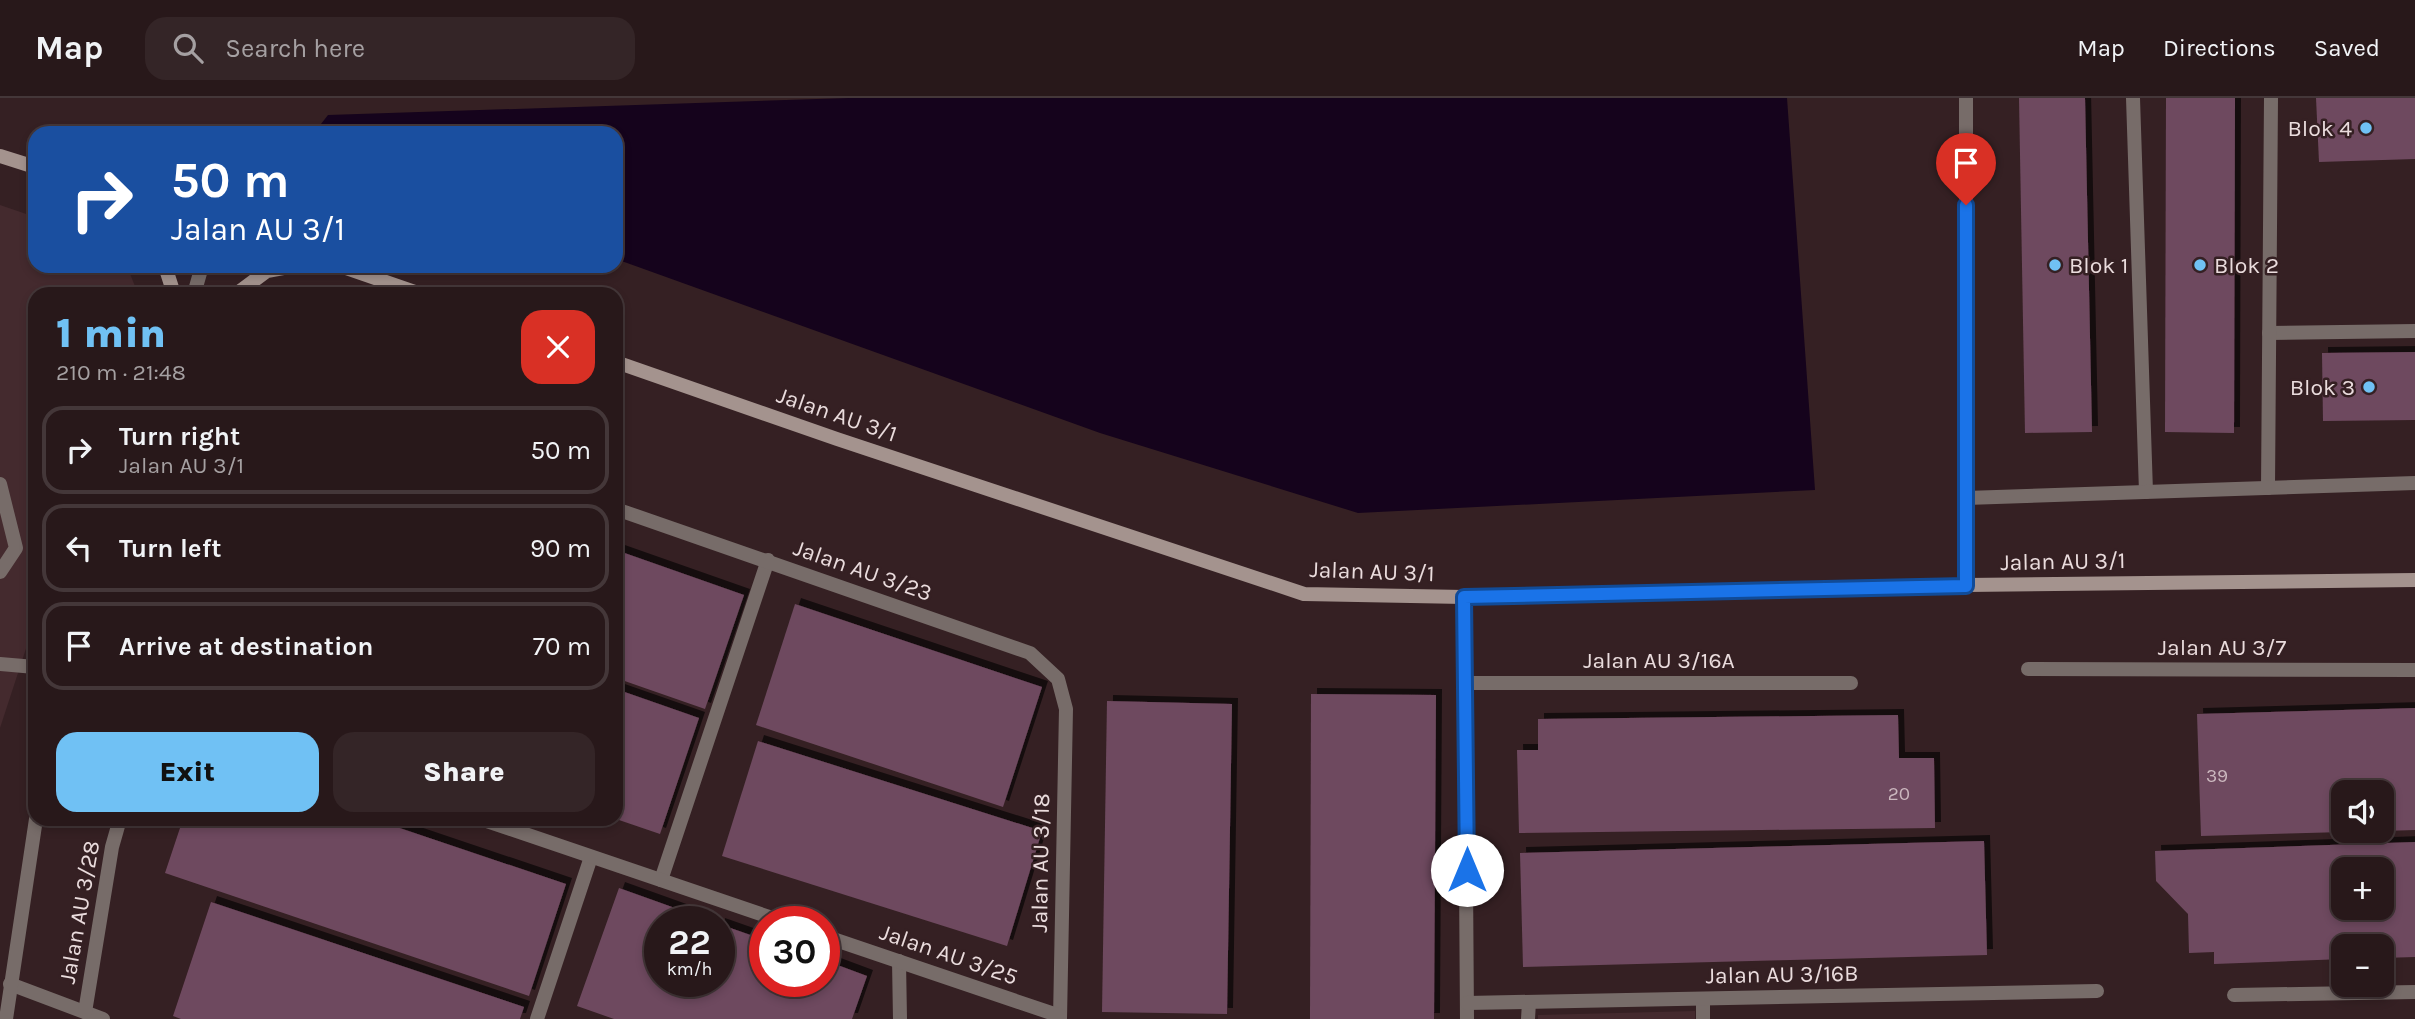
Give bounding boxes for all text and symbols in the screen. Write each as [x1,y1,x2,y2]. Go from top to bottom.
search box [145,17,635,80]
text: Map [35,29,103,67]
icon: search [169,29,207,67]
text: Search here [225,33,365,64]
text: Map [2077,34,2125,62]
text: Directions [2163,34,2276,62]
text: Saved [2314,34,2380,62]
place label: Blok 4 [2287,115,2352,142]
marker: Blok 4 [2358,120,2374,136]
pin [1936,133,1996,205]
icon: arrive [1947,144,1985,182]
text: 50 m [171,152,289,209]
icon: right [56,154,147,245]
text: Jalan AU 3/1 [171,211,345,248]
place label: Blok 1 [2069,252,2128,279]
place label: Blok 2 [2214,252,2279,279]
marker: Blok 1 [2047,257,2063,273]
marker: Blok 2 [2192,257,2208,273]
text: 1 min [56,308,166,358]
button: close [521,310,595,384]
text: 210 m · 21:48 [56,359,186,386]
place label: Blok 3 [2290,374,2355,401]
marker: Blok 3 [2361,379,2377,395]
street label: Jalan AU 3/1 [773,381,900,448]
text: Turn right [119,421,240,452]
icon: right [60,431,98,469]
text: 50 m [530,435,591,466]
text: Jalan AU 3/1 [119,452,244,479]
icon: left [60,529,98,567]
text: Turn left [119,533,221,564]
text: 90 m [530,533,591,564]
street label: Jalan AU 3/23 [790,534,936,607]
street label: Jalan AU 3/1 [2000,547,2126,576]
street label: Jalan AU 3/1 [1309,556,1435,587]
icon: arrive [60,627,98,665]
text: Arrive at destination [119,631,373,662]
text: 70 m [533,631,591,662]
street label: Jalan AU 3/7 [2158,634,2286,661]
street label: Jalan AU 3/16A [1583,647,1735,674]
button: Exit [56,732,319,812]
button: Share [333,732,595,812]
house number: 39 [2206,765,2228,787]
map controls [2331,780,2394,997]
button: sound [2331,780,2394,843]
house number: 20 [1888,783,1910,805]
street label: Jalan AU 3/18 [1026,793,1055,933]
position arrow [1430,833,1504,907]
street label: Jalan AU 3/28 [54,838,105,986]
button: + [2331,857,2394,920]
speed limit sign: 30 [749,906,840,997]
street label: Jalan AU 3/25 [876,918,1021,991]
text: 22 [668,922,711,963]
button: − [2331,934,2394,997]
text: km/h [667,958,712,980]
street label: Jalan AU 3/16B [1705,960,1859,989]

